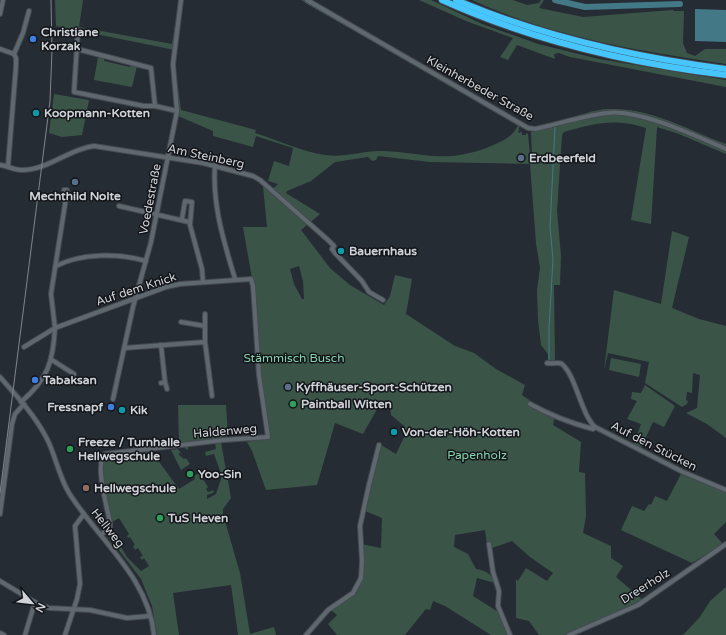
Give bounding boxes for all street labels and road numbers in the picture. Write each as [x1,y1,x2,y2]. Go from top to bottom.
street label: Kleinherbeder Straße [424,53,536,123]
street label: Am Steinberg [166,141,246,171]
street label: Voedestraße [136,162,164,236]
street label: Auf dem Knick [94,269,178,309]
street label: Auf den Stücken [609,418,699,474]
street label: Haldenweg [192,421,258,441]
street label: Hellweg [88,506,128,550]
street label: Dreerholz [618,565,672,607]

